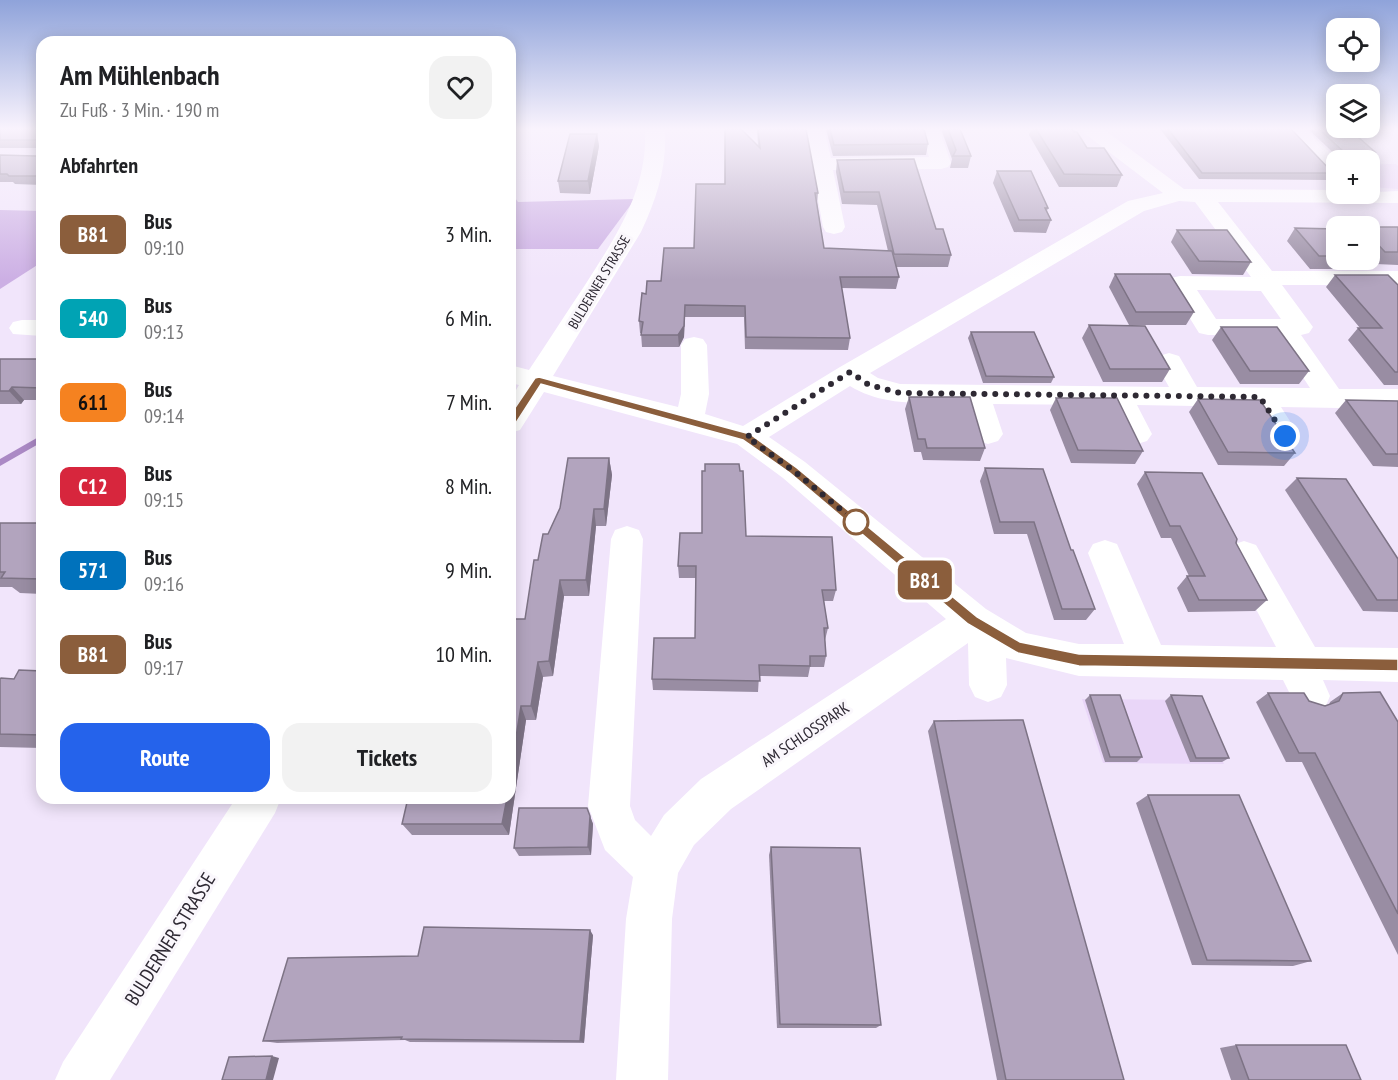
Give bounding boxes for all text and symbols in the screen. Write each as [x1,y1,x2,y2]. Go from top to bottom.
map controls [1326,18,1380,270]
button: locate [1326,18,1380,72]
text: Am Mühlenbach [60,56,220,93]
button: heart [429,56,492,119]
button: layers [1326,84,1380,138]
text: Zu Fuß · 3 Min. · 190 m [60,97,219,123]
button: + [1326,150,1380,204]
text: Abfahrten [60,151,138,179]
text: Bus [144,207,172,235]
button: − [1326,216,1380,270]
text: 3 Min. [445,220,492,248]
text: B81 [78,221,108,248]
street label: BULDERNER STRASSE [564,232,634,332]
text: 09:10 [144,235,184,261]
text: Bus [144,291,172,319]
text: 6 Min. [445,304,492,332]
text: 540 [78,305,108,332]
text: 09:13 [144,319,184,345]
text: Bus [144,375,172,403]
text: 7 Min. [446,388,492,416]
text: 611 [78,389,108,416]
text: 09:14 [144,403,184,429]
your location [1270,421,1300,451]
text: Bus [144,459,172,487]
text: 8 Min. [445,472,492,500]
text: C12 [78,473,108,500]
text: 09:15 [144,487,184,513]
unlabelled marker [843,509,869,535]
text: Bus [144,543,172,571]
text: 9 Min. [445,556,492,584]
text: 571 [78,557,108,584]
line badge: B81 [890,560,960,600]
text: B81 [910,567,940,594]
text: 09:16 [144,571,184,597]
text: Bus [144,627,172,655]
text: 10 Min. [435,640,492,668]
text: B81 [78,641,108,668]
text: 09:17 [144,655,184,681]
street label: AM SCHLOSSPARK [757,697,853,771]
button: Route [60,723,270,792]
button: Tickets [282,723,492,792]
street label: BULDERNER STRASSE [119,868,221,1010]

